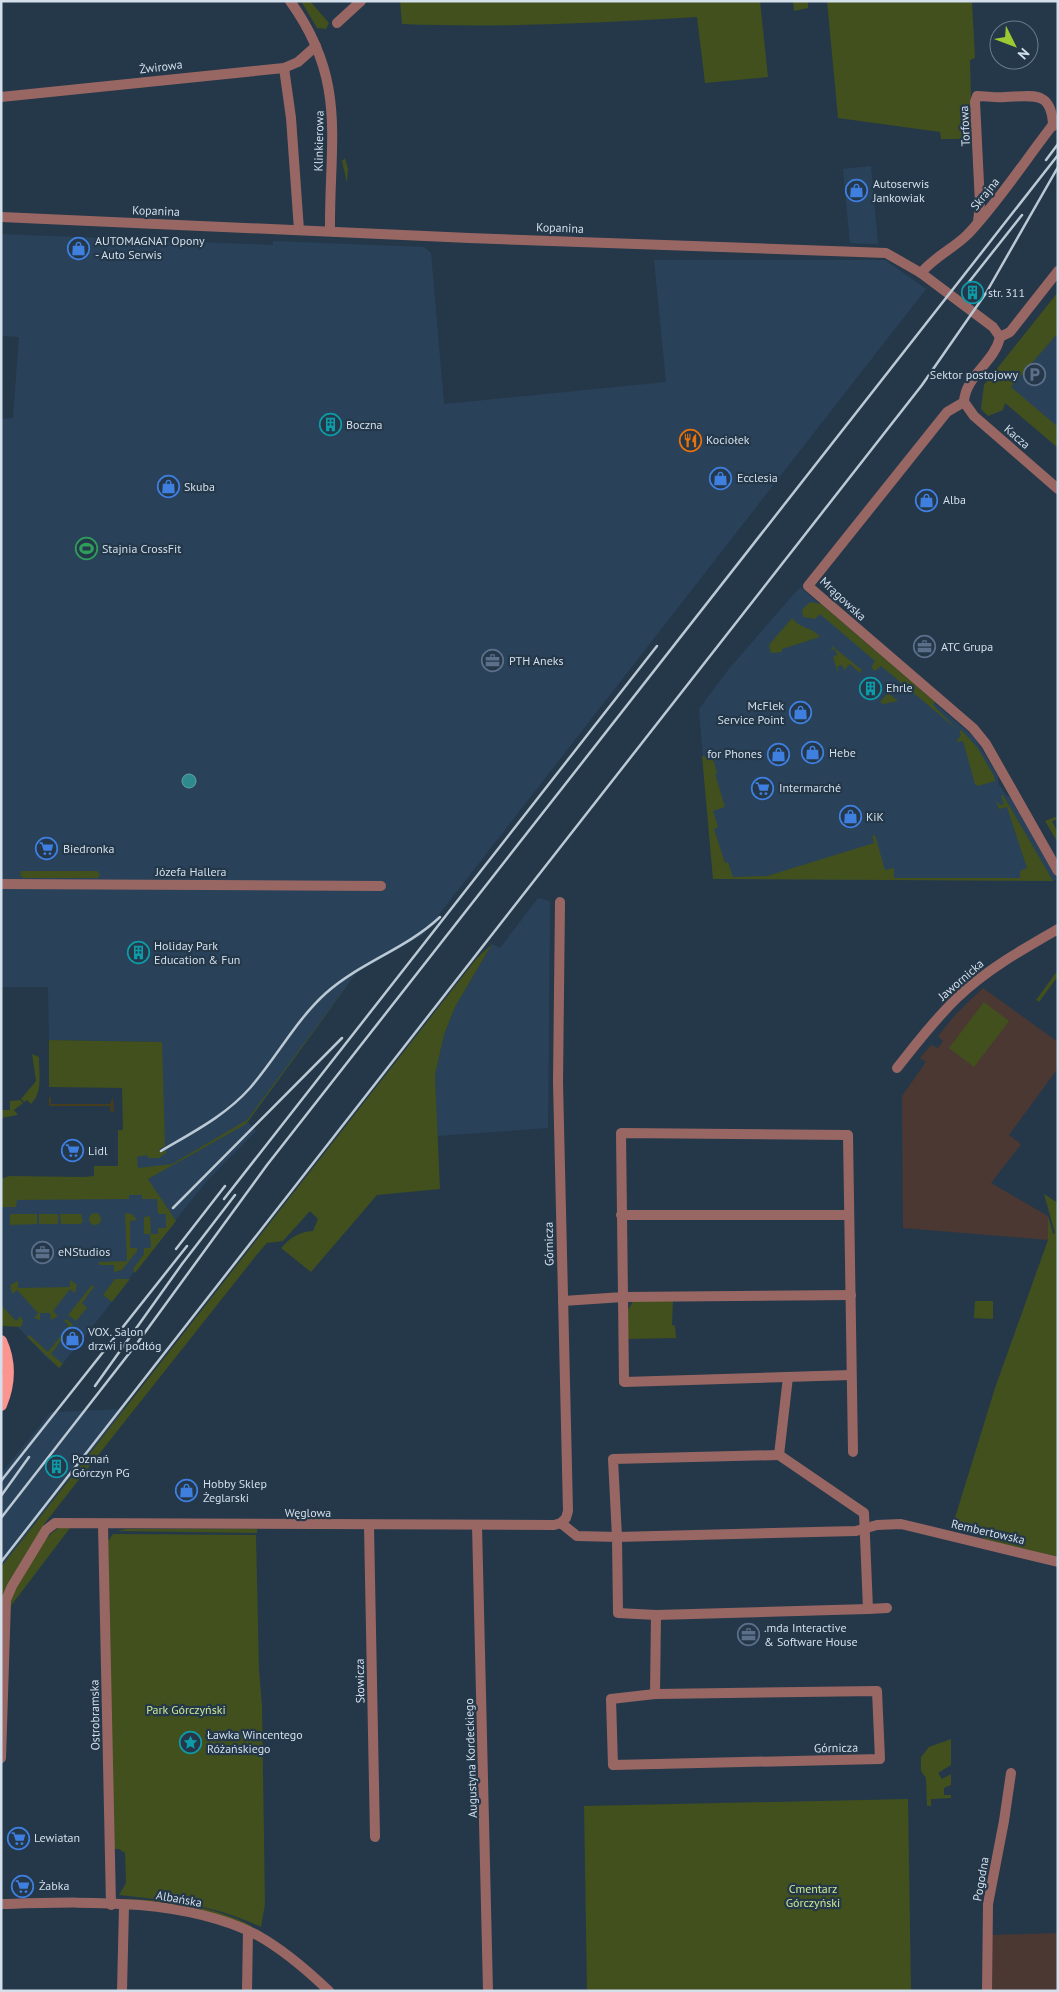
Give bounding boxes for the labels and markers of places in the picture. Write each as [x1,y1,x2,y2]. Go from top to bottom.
place label: Autoserwis Jankowiak [872,176,929,205]
shop icon: Autoserwis Jankowiak [845,179,869,203]
place label: AUTOMAGNAT Opony - Auto Serwis [95,233,205,262]
shop icon: AUTOMAGNAT Opony - Auto Serwis [67,236,91,260]
building icon: str. 311 [960,281,984,305]
place label: str. 311 [988,285,1025,300]
parking icon: Sektor postojowy [1022,363,1046,387]
place label: Sektor postojowy [930,367,1018,382]
building icon: Boczna [318,413,342,437]
place label: Boczna [346,417,383,432]
restaurant icon: Kociołek [678,428,702,452]
place label: Kociołek [706,432,750,447]
shop icon: Ecclesia [709,466,733,490]
place label: Ecclesia [737,470,778,485]
shop icon: Skuba [156,475,180,499]
place label: Skuba [184,479,215,494]
shop icon: Alba [915,488,939,512]
place label: Alba [943,492,966,507]
sports icon: Stajnia CrossFit [74,537,98,561]
place label: Stajnia CrossFit [102,541,181,556]
office icon: ATC Grupa [913,635,937,659]
place label: ATC Grupa [941,639,993,654]
office icon: PTH Aneks [481,649,505,673]
place label: PTH Aneks [509,653,564,668]
building icon: Ehrle [858,676,882,700]
place label: Ehrle [886,680,913,695]
place label: McFlek Service Point [717,698,784,727]
shop icon: McFlek Service Point [788,701,812,725]
shop icon: Hebe [801,741,825,765]
shop icon: for Phones [766,742,790,766]
place label: Hebe [829,745,856,760]
place label: for Phones [707,746,762,761]
supermarket icon: Intermarché [751,776,775,800]
place label: Intermarché [779,780,841,795]
shop icon: KiK [838,805,862,829]
place label: KiK [866,809,884,824]
supermarket icon: Biedronka [35,837,59,861]
place label: Biedronka [63,841,115,856]
place label: Holiday Park Education & Fun [154,938,240,967]
building icon: Holiday Park Education & Fun [126,941,150,965]
supermarket icon: Lidl [60,1139,84,1163]
place label: Lidl [88,1143,108,1158]
office icon: eNStudios [30,1240,54,1264]
place label: eNStudios [58,1244,110,1259]
place label: VOX. Salon drzwi i podłóg [87,1324,161,1353]
shop icon: VOX. Salon drzwi i podłóg [60,1327,84,1351]
place label: Poznań Górczyn PG [72,1451,130,1480]
building icon: Poznań Górczyn PG [44,1454,68,1478]
place label: Hobby Sklep Żeglarski [203,1476,267,1505]
shop icon: Hobby Sklep Żeglarski [175,1479,199,1503]
place label: .mda Interactive & Software House [764,1620,858,1649]
office icon: .mda Interactive & Software House [736,1623,760,1647]
place label: Ławka Wincentego Różańskiego [207,1727,303,1756]
place icon: Ławka Wincentego Różańskiego [179,1730,203,1754]
supermarket icon: Lewiatan [6,1826,30,1850]
place label: Lewiatan [34,1830,80,1845]
supermarket icon: Żabka [11,1874,35,1898]
place label: Żabka [39,1878,69,1893]

